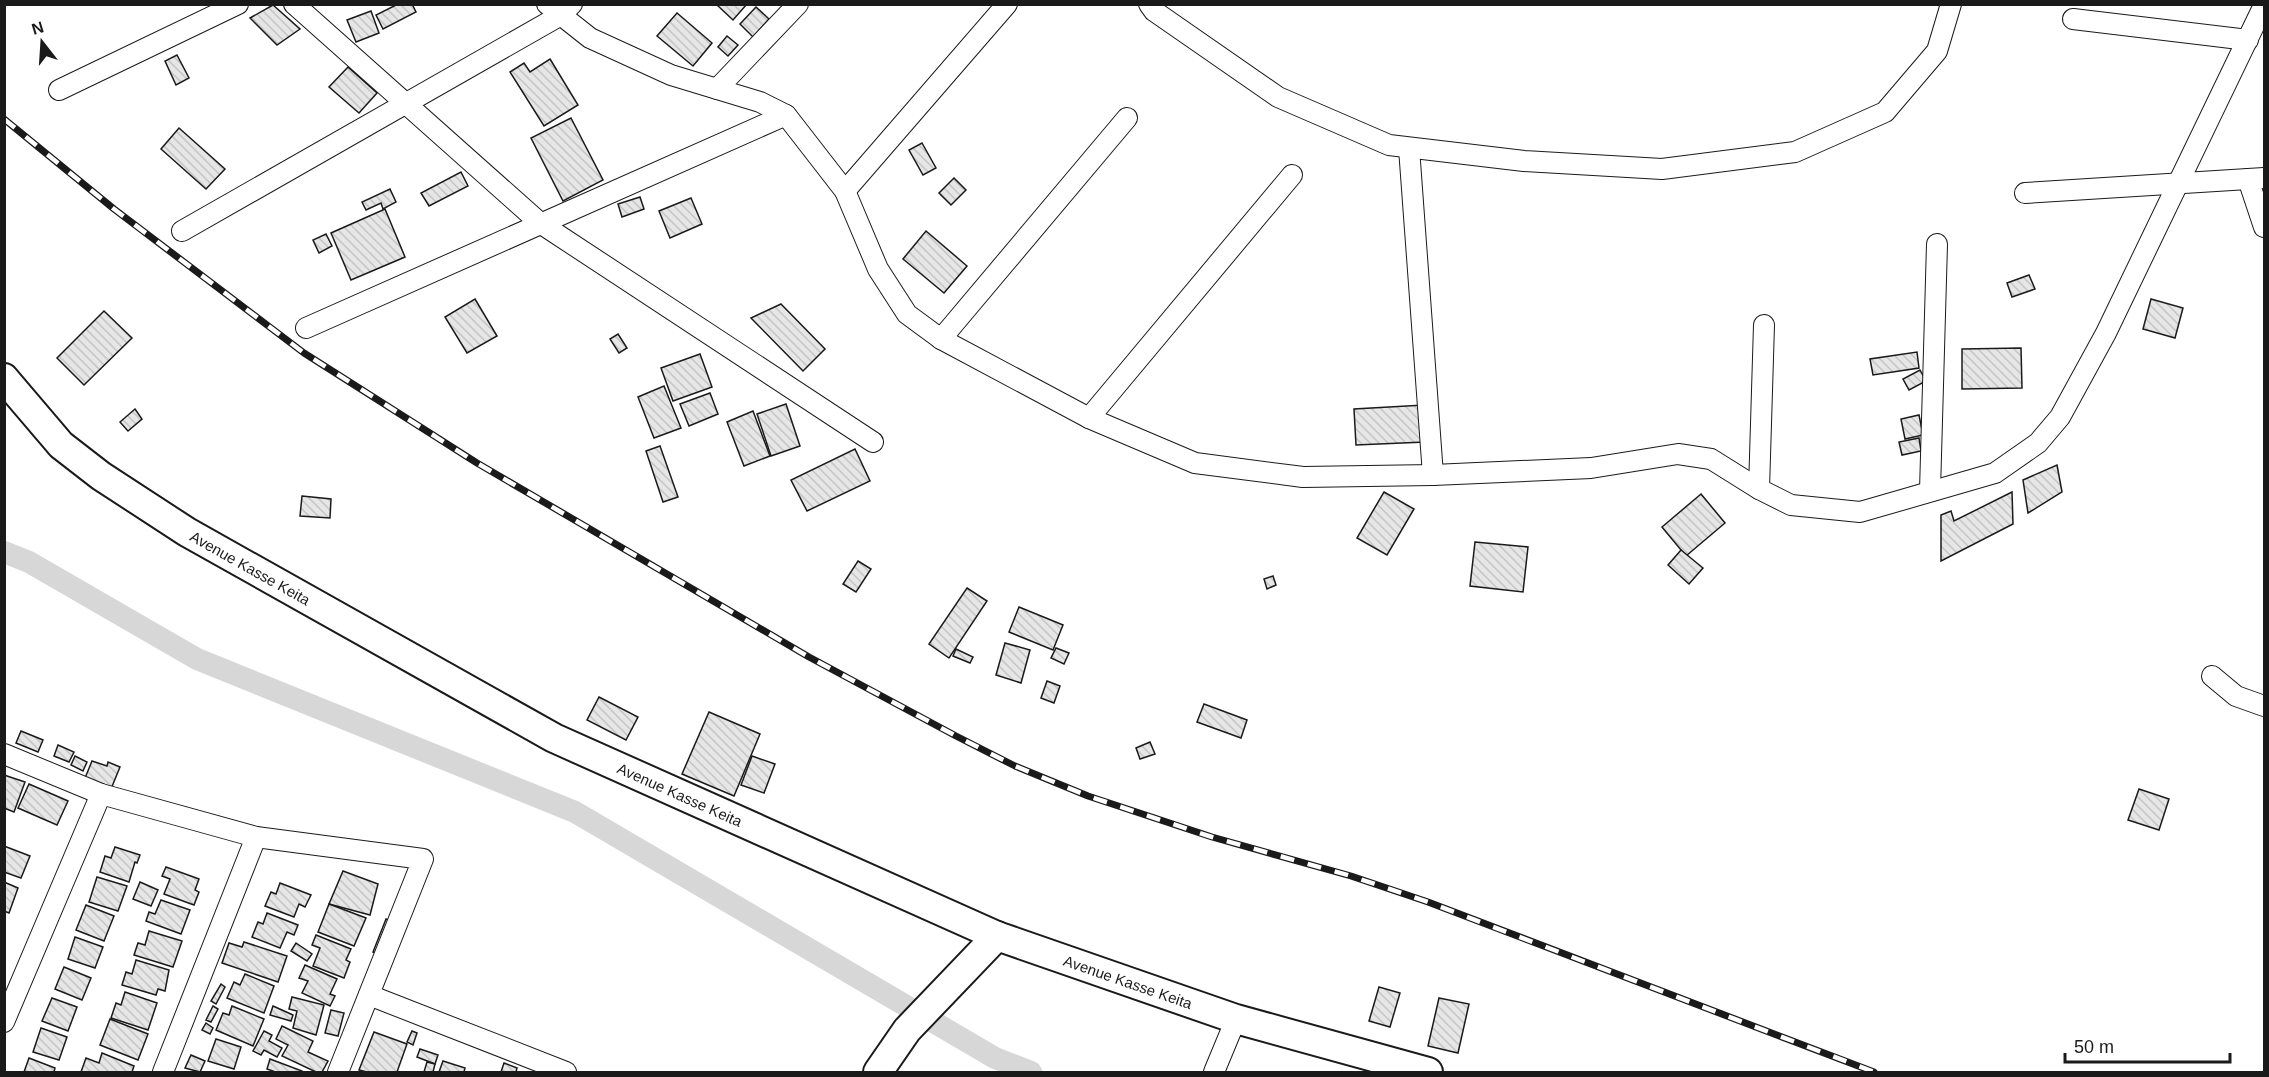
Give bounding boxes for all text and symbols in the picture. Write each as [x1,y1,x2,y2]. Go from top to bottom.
north arrow [12,12,72,72]
text: N [30,18,46,38]
street label: Avenue Kasse Keita [188,527,314,608]
street label: Avenue Kasse Keita [615,759,746,830]
street label: Avenue Kasse Keita [1062,951,1195,1012]
scale bar [2065,1026,2230,1064]
text: 50 m [2074,1037,2114,1057]

